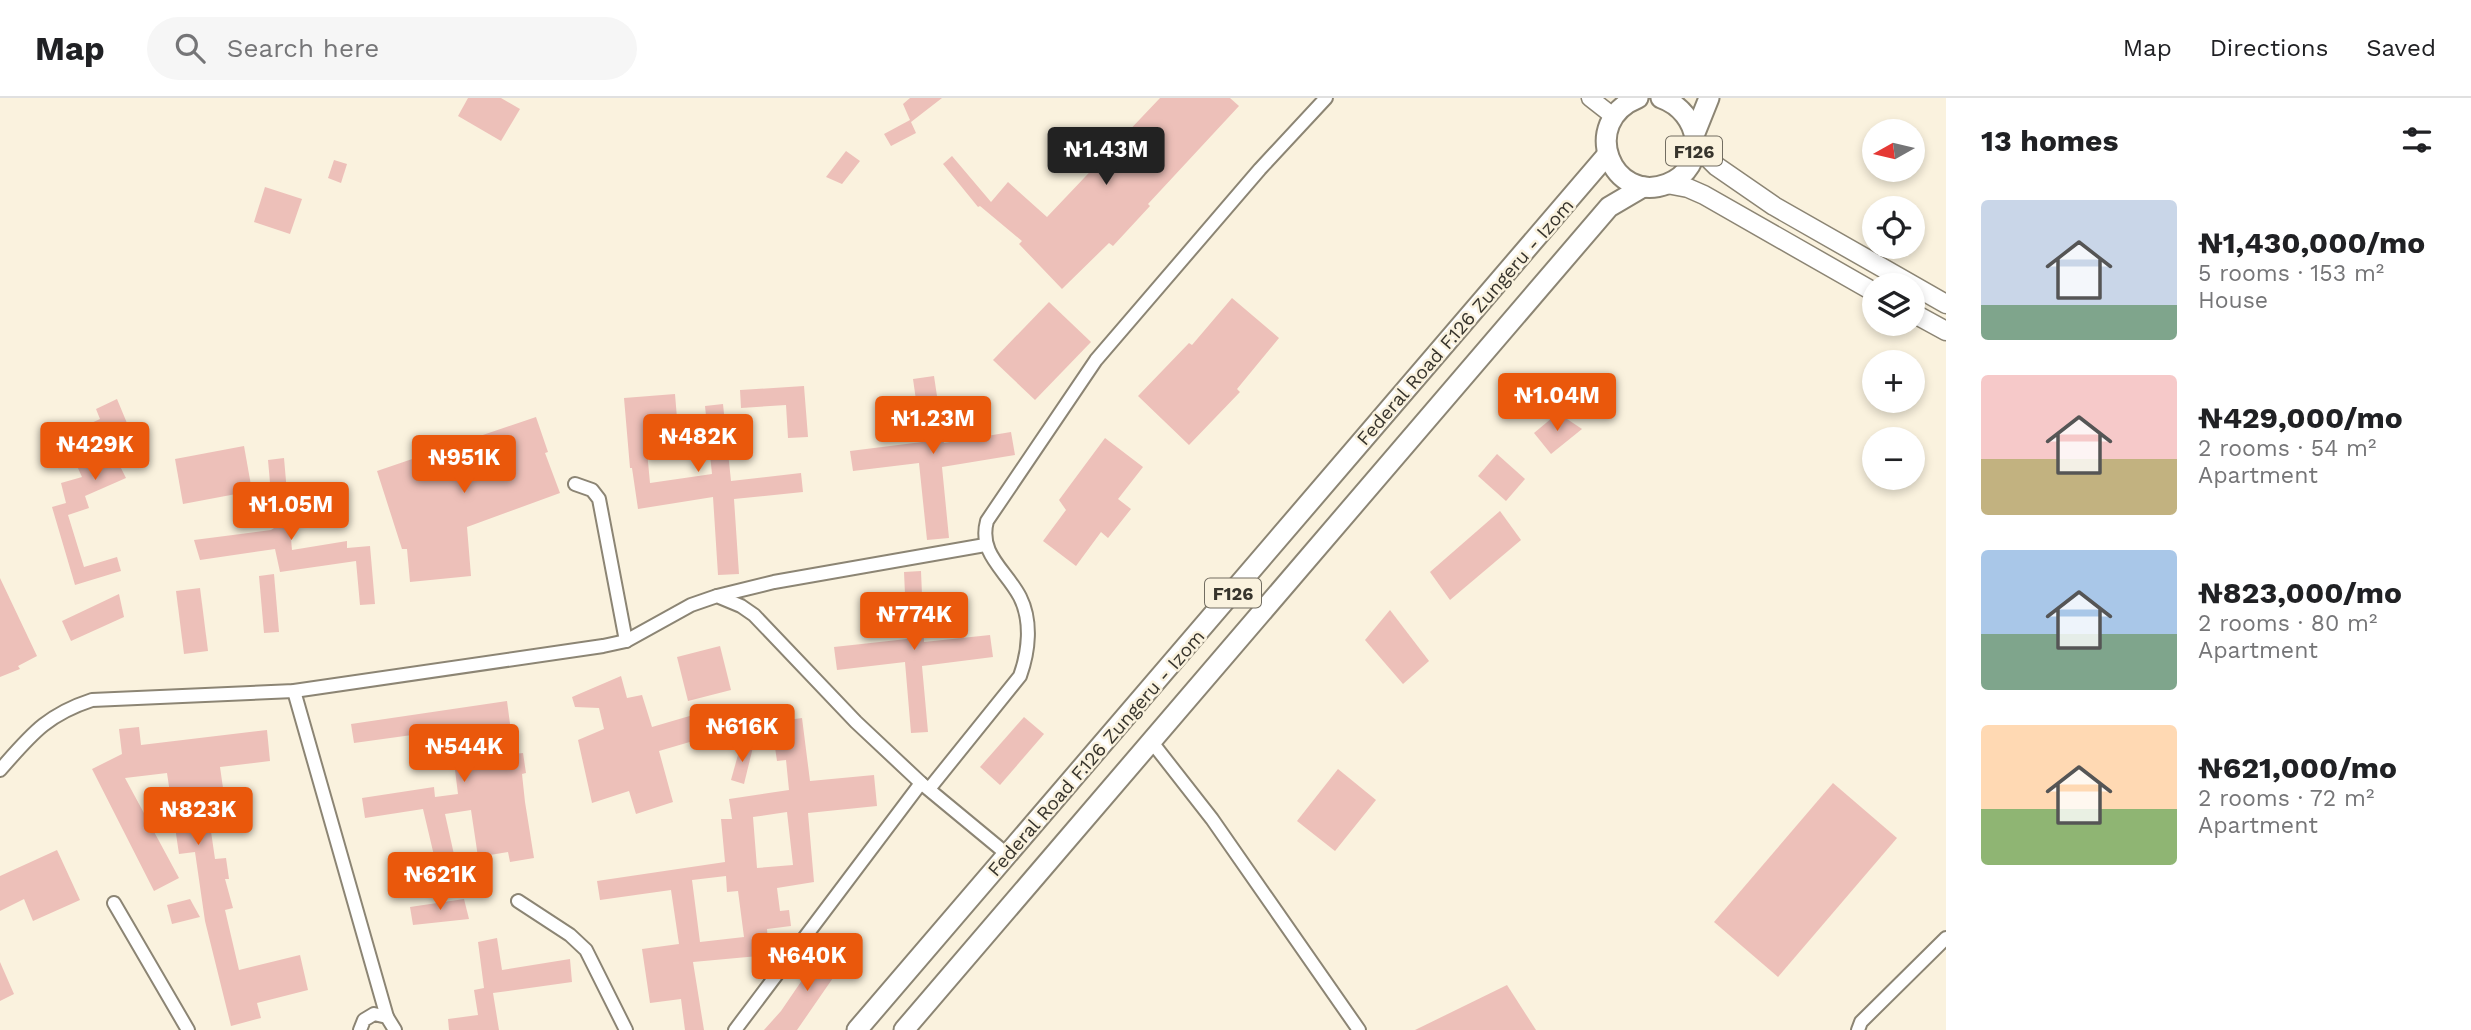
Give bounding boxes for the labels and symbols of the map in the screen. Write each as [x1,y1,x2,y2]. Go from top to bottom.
north arrow [1862,119,1925,182]
pin: ₦1.43M [1049,127,1163,187]
road number: F126 [1666,136,1722,166]
street label: Federal Road F.126 Zungeru - Izom [1352,194,1578,450]
pin: ₦1.04M [1500,374,1614,433]
pin: ₦1.23M [876,396,990,456]
pin: ₦482K [649,414,747,474]
pin: ₦429K [46,422,144,482]
pin: ₦951K [415,436,513,495]
pin: ₦1.05M [234,482,348,542]
road number: F126 [1205,578,1261,607]
pin: ₦774K [865,592,963,652]
street label: Federal Road F.126 Zungeru - Izom [983,625,1209,881]
pin: ₦616K [693,704,791,764]
pin: ₦544K [415,724,513,784]
pin: ₦823K [149,788,247,847]
pin: ₦621K [391,852,489,912]
pin: ₦640K [758,934,856,993]

